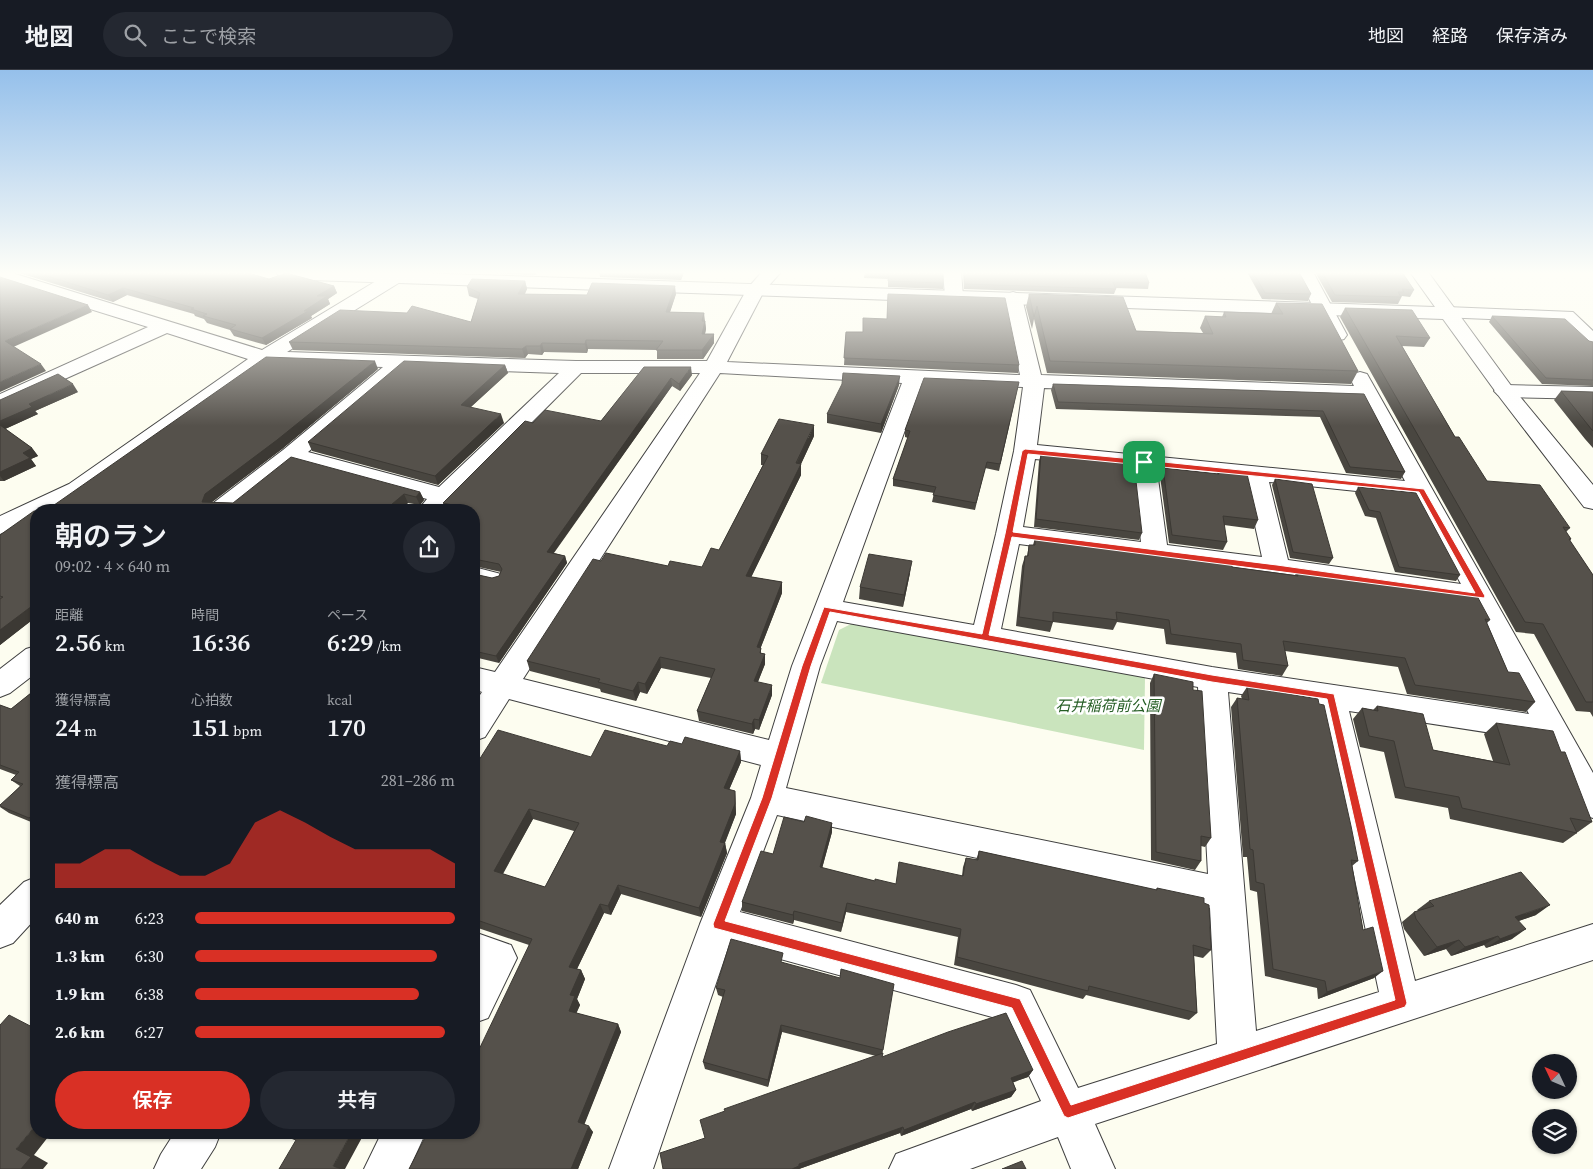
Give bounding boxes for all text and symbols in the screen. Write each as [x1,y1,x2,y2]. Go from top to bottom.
search box [103,12,453,57]
text: 地図 [25,20,73,53]
icon: search [121,21,149,49]
text: ここで検索 [161,23,256,49]
text: 地図 [1368,23,1404,48]
text: 経路 [1432,23,1468,48]
text: 保存済み [1496,23,1568,48]
pin [1123,441,1165,483]
icon: arrive [1130,448,1158,476]
text: 朝のラン [55,517,167,555]
button: share [403,521,455,573]
text: 09:02 · 4 × 640 m [55,555,170,577]
text: 距離 [55,605,83,625]
text: 時間 [191,605,219,625]
text: ペース [327,605,368,625]
text: 2.56 [55,625,102,659]
text: 16:36 [191,625,251,659]
text: 6:29 [327,625,374,659]
text: km [102,636,125,656]
text: /km [374,636,402,656]
text: 獲得標高 [55,690,111,710]
text: 心拍数 [191,690,233,710]
text: kcal [327,690,353,710]
park label: 石井稲荷前公園 [1055,695,1162,716]
text: 24 [55,710,81,744]
text: 151 [191,710,230,744]
text: 170 [327,710,366,744]
text: m [81,721,97,741]
text: bpm [230,721,262,741]
text: 281–286 m [381,769,455,791]
text: 獲得標高 [55,771,119,793]
text: 640 m [55,907,99,929]
text: 6:23 [135,907,164,929]
text: 1.3 km [55,945,105,967]
text: 6:30 [135,945,164,967]
text: 1.9 km [55,983,105,1005]
text: 6:38 [135,983,164,1005]
text: 2.6 km [55,1021,105,1043]
text: 6:27 [135,1021,164,1043]
north arrow [1532,1054,1578,1099]
map controls [1532,1054,1577,1154]
button: 保存 [55,1071,250,1129]
button: 共有 [260,1071,455,1129]
button: layers [1532,1109,1577,1154]

